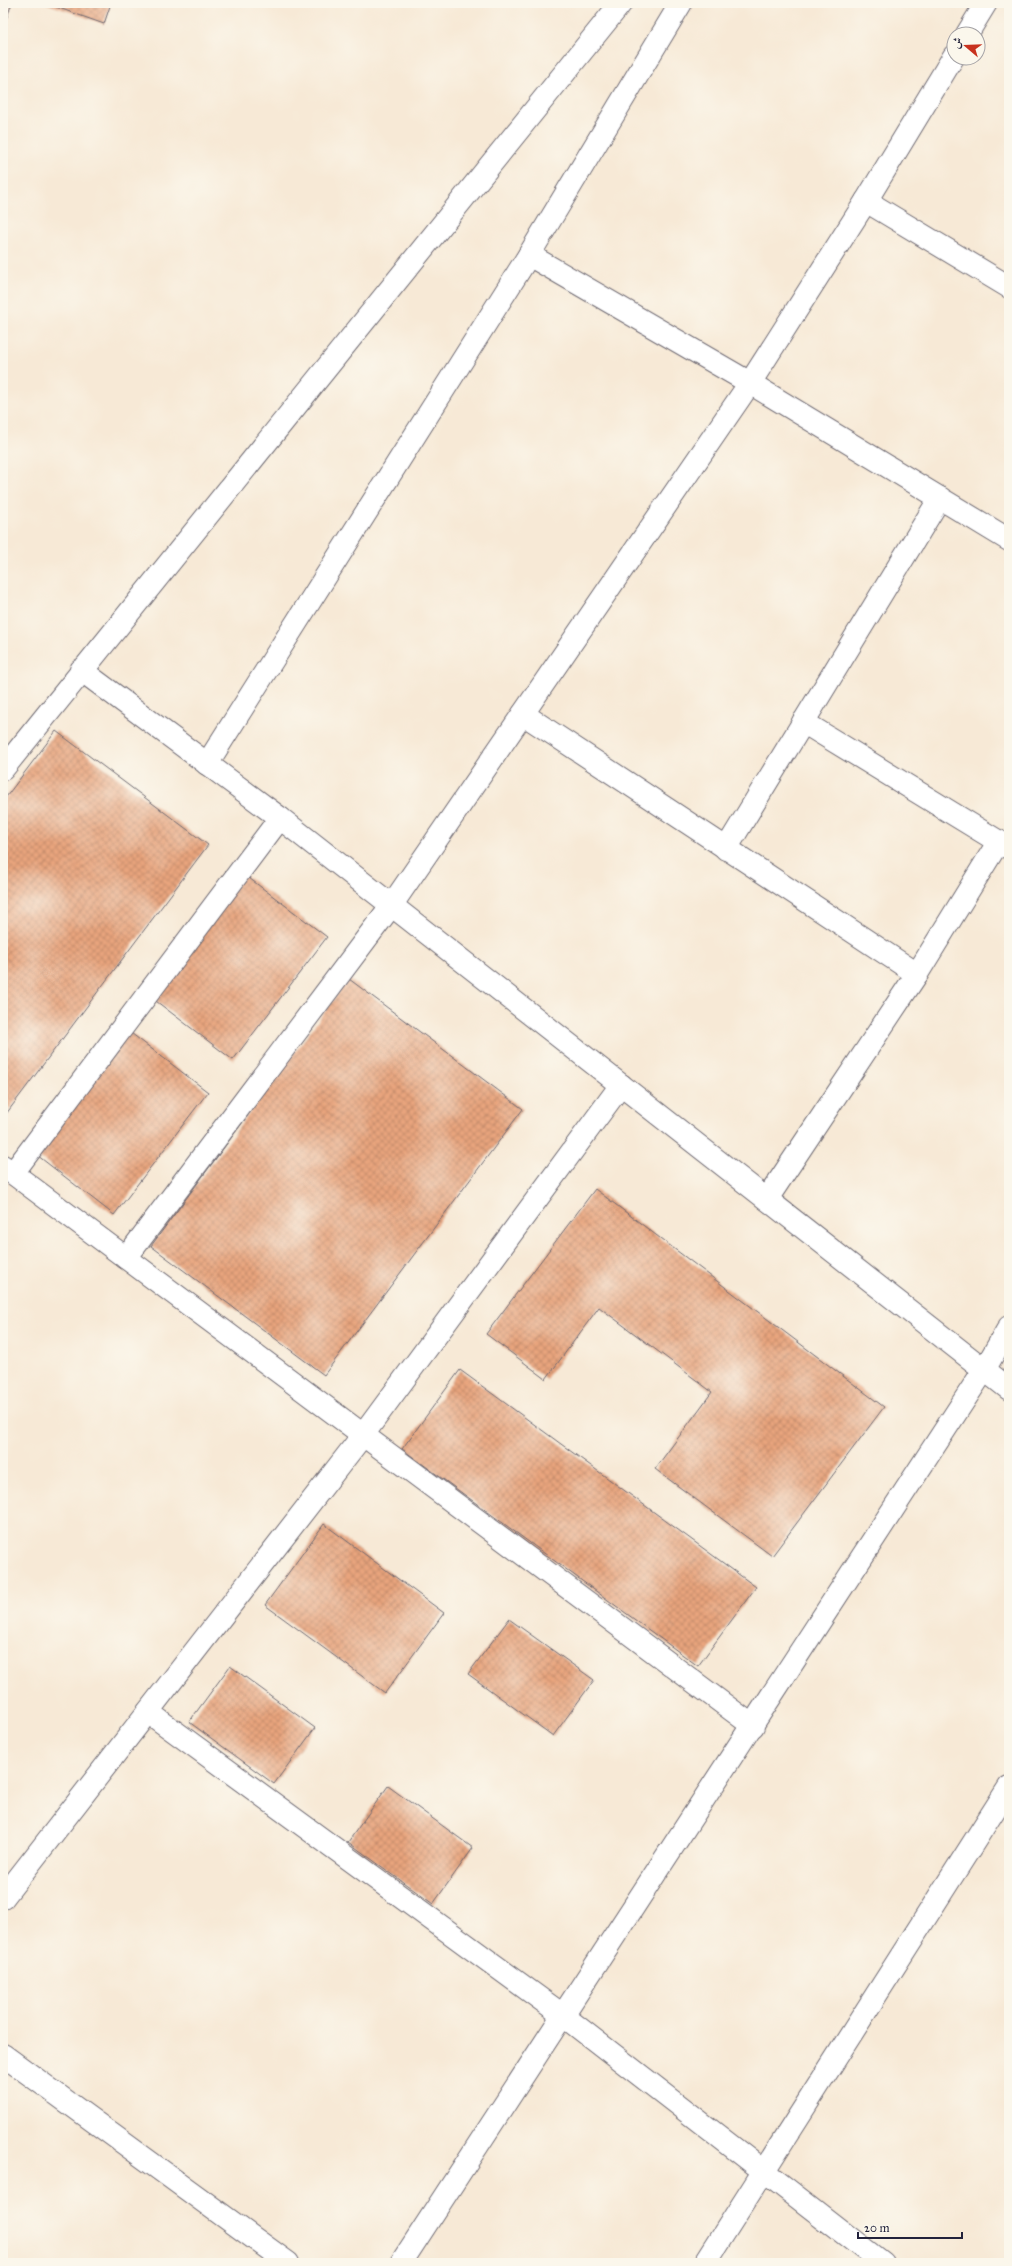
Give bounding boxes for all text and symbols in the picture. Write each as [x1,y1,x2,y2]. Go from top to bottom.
north arrow [946,26,986,66]
text: ش [949,36,965,50]
scale bar [858,2214,962,2240]
text: 20 m [864,2221,890,2235]

